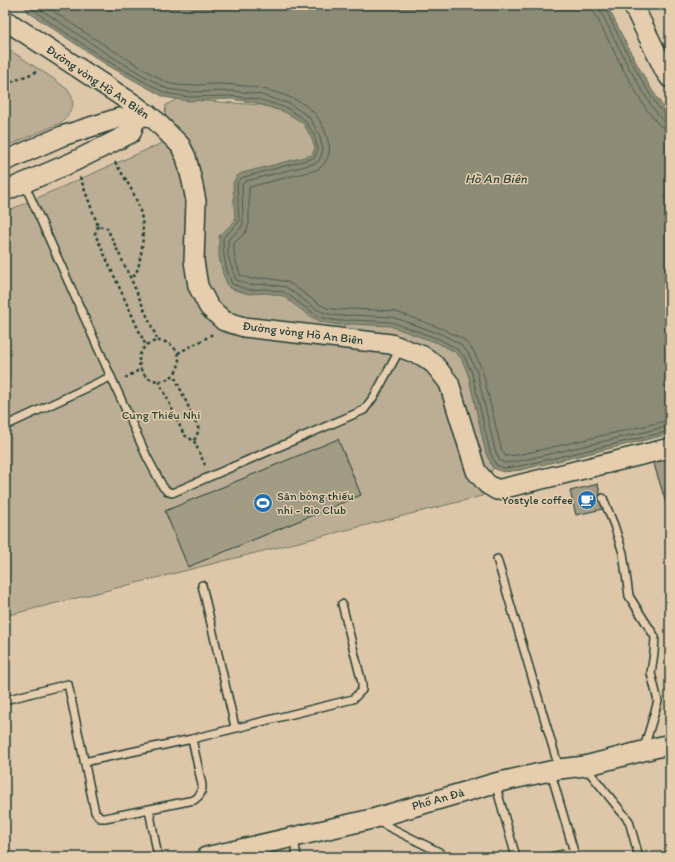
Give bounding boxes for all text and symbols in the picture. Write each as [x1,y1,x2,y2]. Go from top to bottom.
street label: Đường vòng Hồ An Biên [44,42,153,122]
water label: Hồ An Biên [465,171,527,186]
street label: Đường vòng Hồ An Biên [242,319,365,347]
park label: Cung Thiếu Nhi [122,408,200,422]
place label: Sân bóng thiếu nhi - Rio Club [277,489,354,517]
cafe icon: Yostyle coffee [576,489,598,511]
sports icon: Sân bóng thiếu nhi - Rio Club [252,492,274,514]
place label: Yostyle coffee [502,493,573,507]
street label: Phố An Đà [410,785,466,813]

